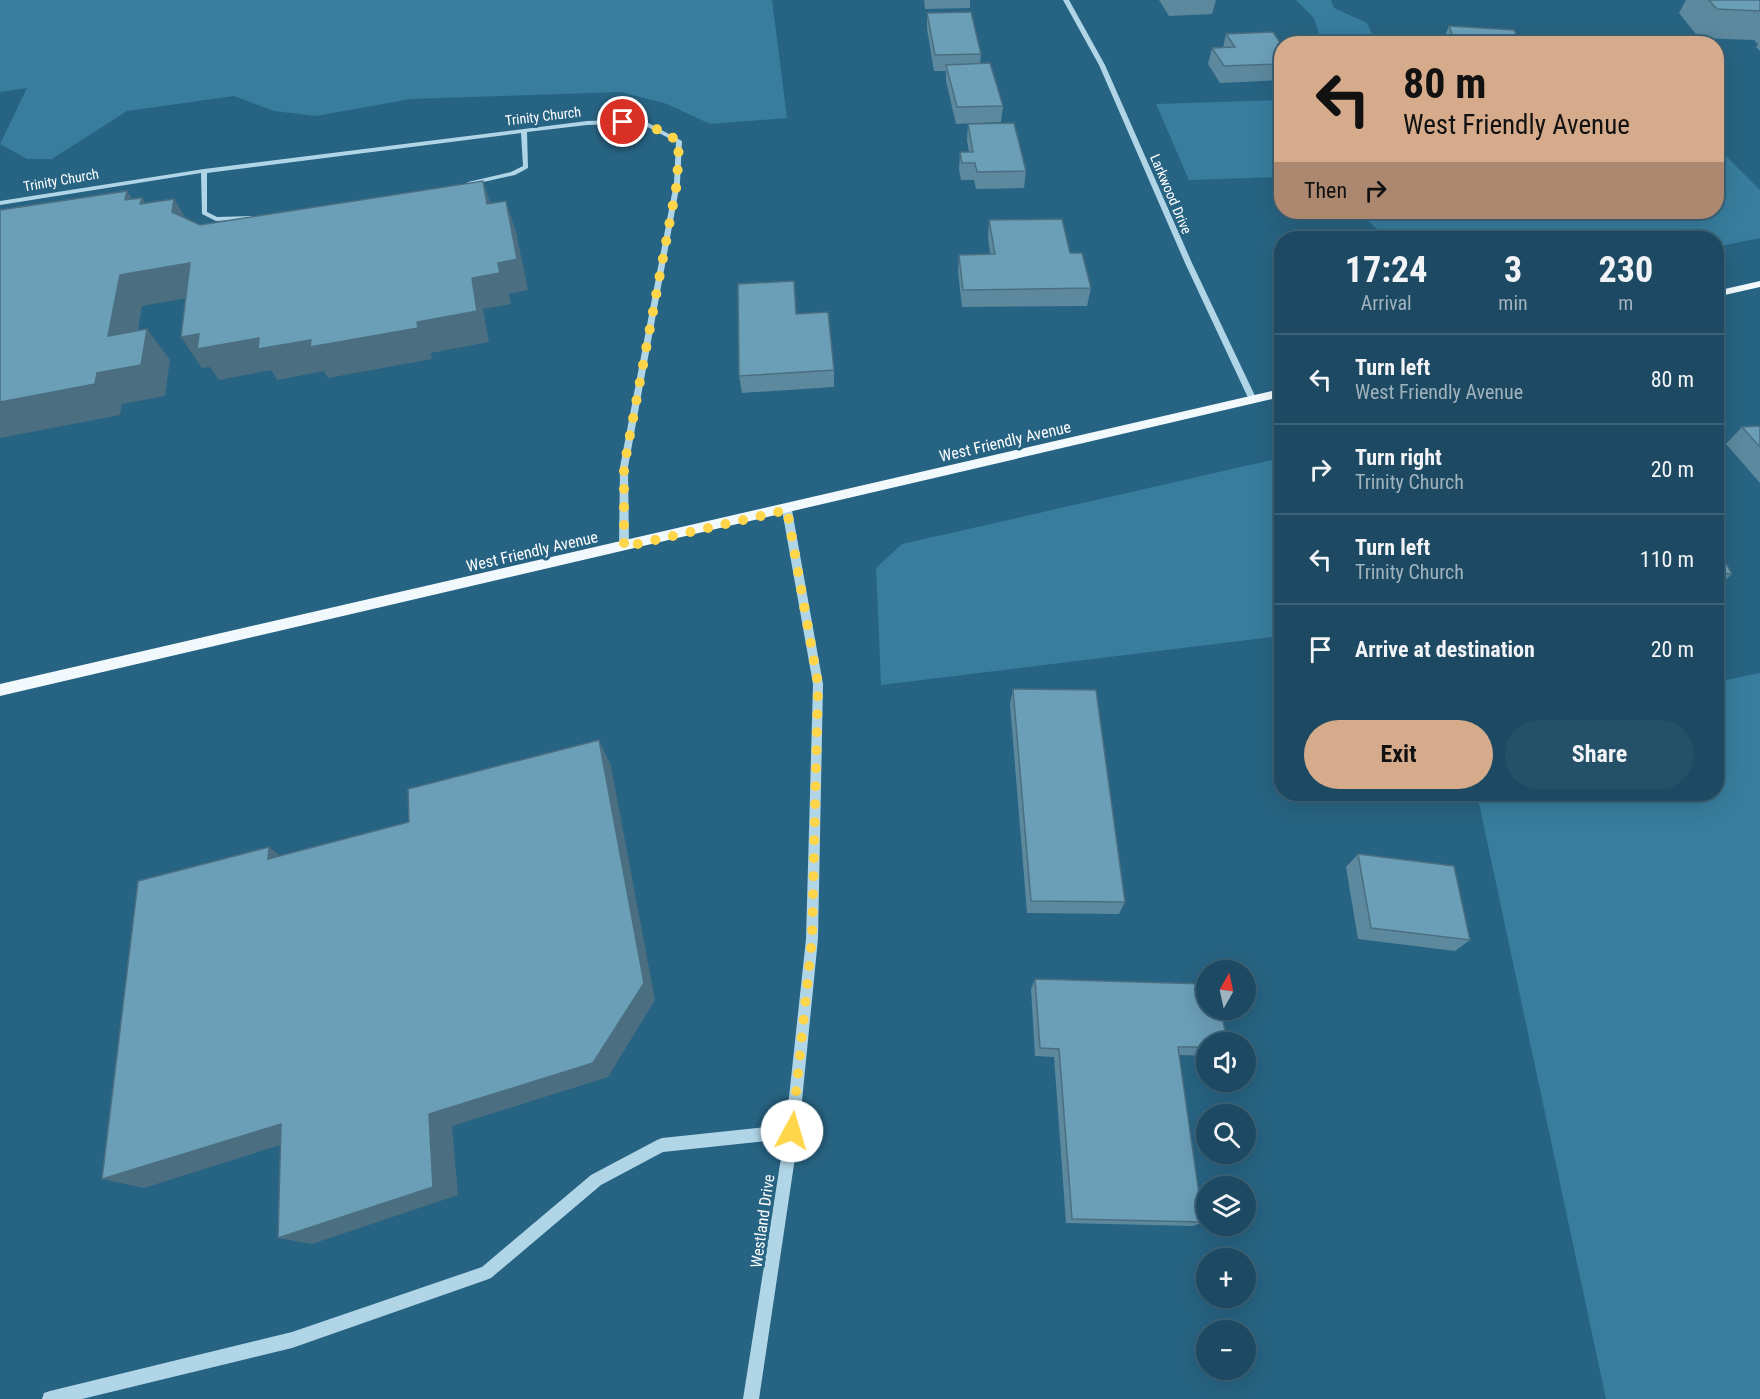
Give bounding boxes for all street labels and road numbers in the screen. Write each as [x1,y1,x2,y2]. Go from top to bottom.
street label: Trinity Church [504,103,582,129]
street label: Larkwood Drive [1147,152,1195,237]
street label: Trinity Church [22,165,100,195]
street label: West Friendly Avenue [937,417,1073,466]
street label: West Friendly Avenue [464,527,600,576]
street label: Westland Drive [747,1173,778,1269]

